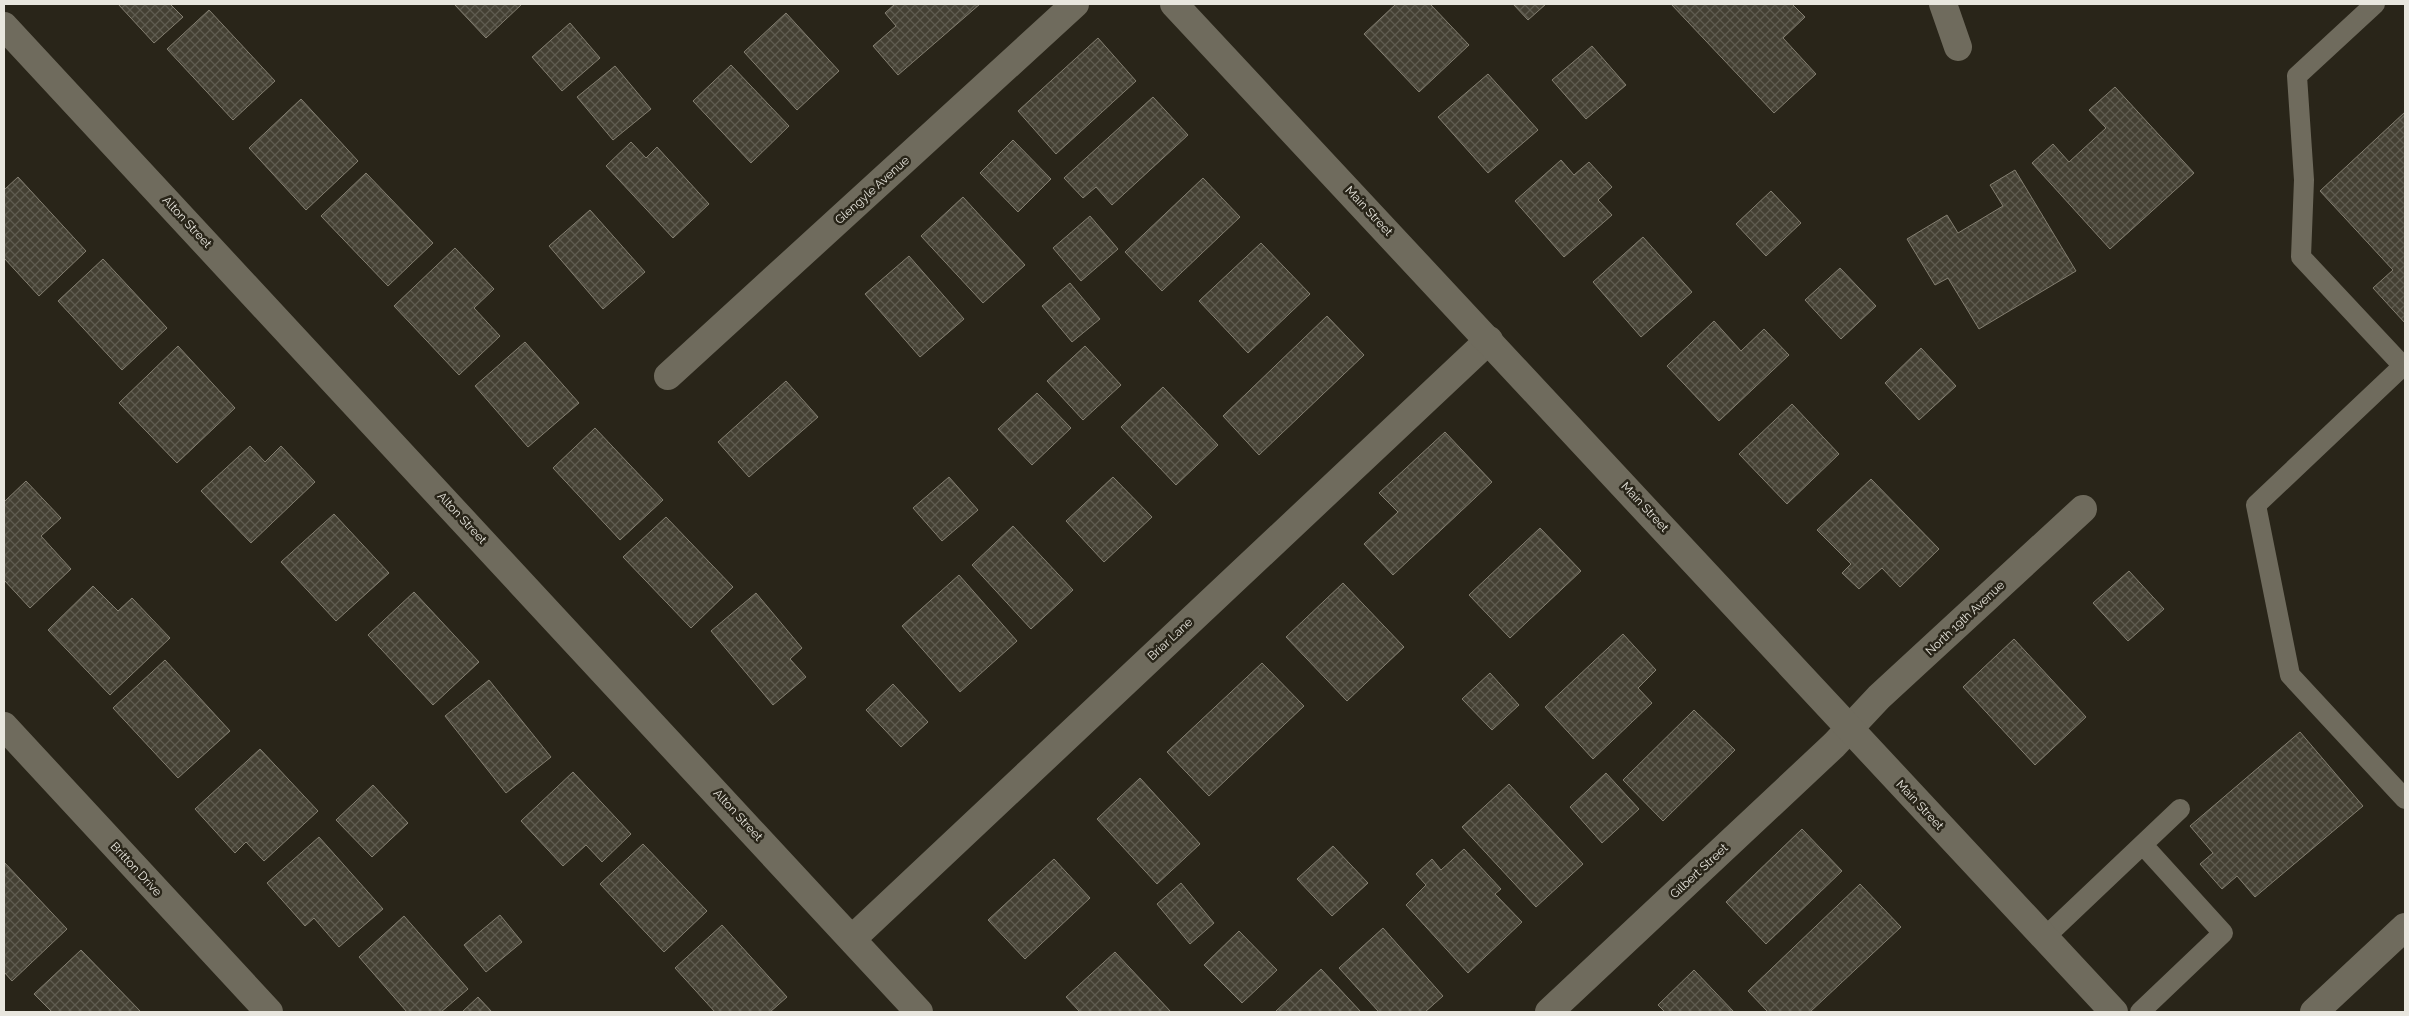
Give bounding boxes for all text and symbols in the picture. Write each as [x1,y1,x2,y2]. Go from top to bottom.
street label: Glengyle Avenue [832,153,912,227]
street label: Main Street [1342,183,1396,239]
street label: Alton Street [159,193,215,251]
street label: Main Street [1618,479,1672,535]
street label: Alton Street [434,489,490,547]
street label: North 19th Avenue [1923,578,2007,658]
street label: Briar Lane [1145,615,1195,663]
street label: Main Street [1893,777,1947,833]
street label: Alton Street [710,786,766,844]
street label: Britton Drive [107,839,165,899]
street label: Gilbert Street [1667,841,1731,901]

